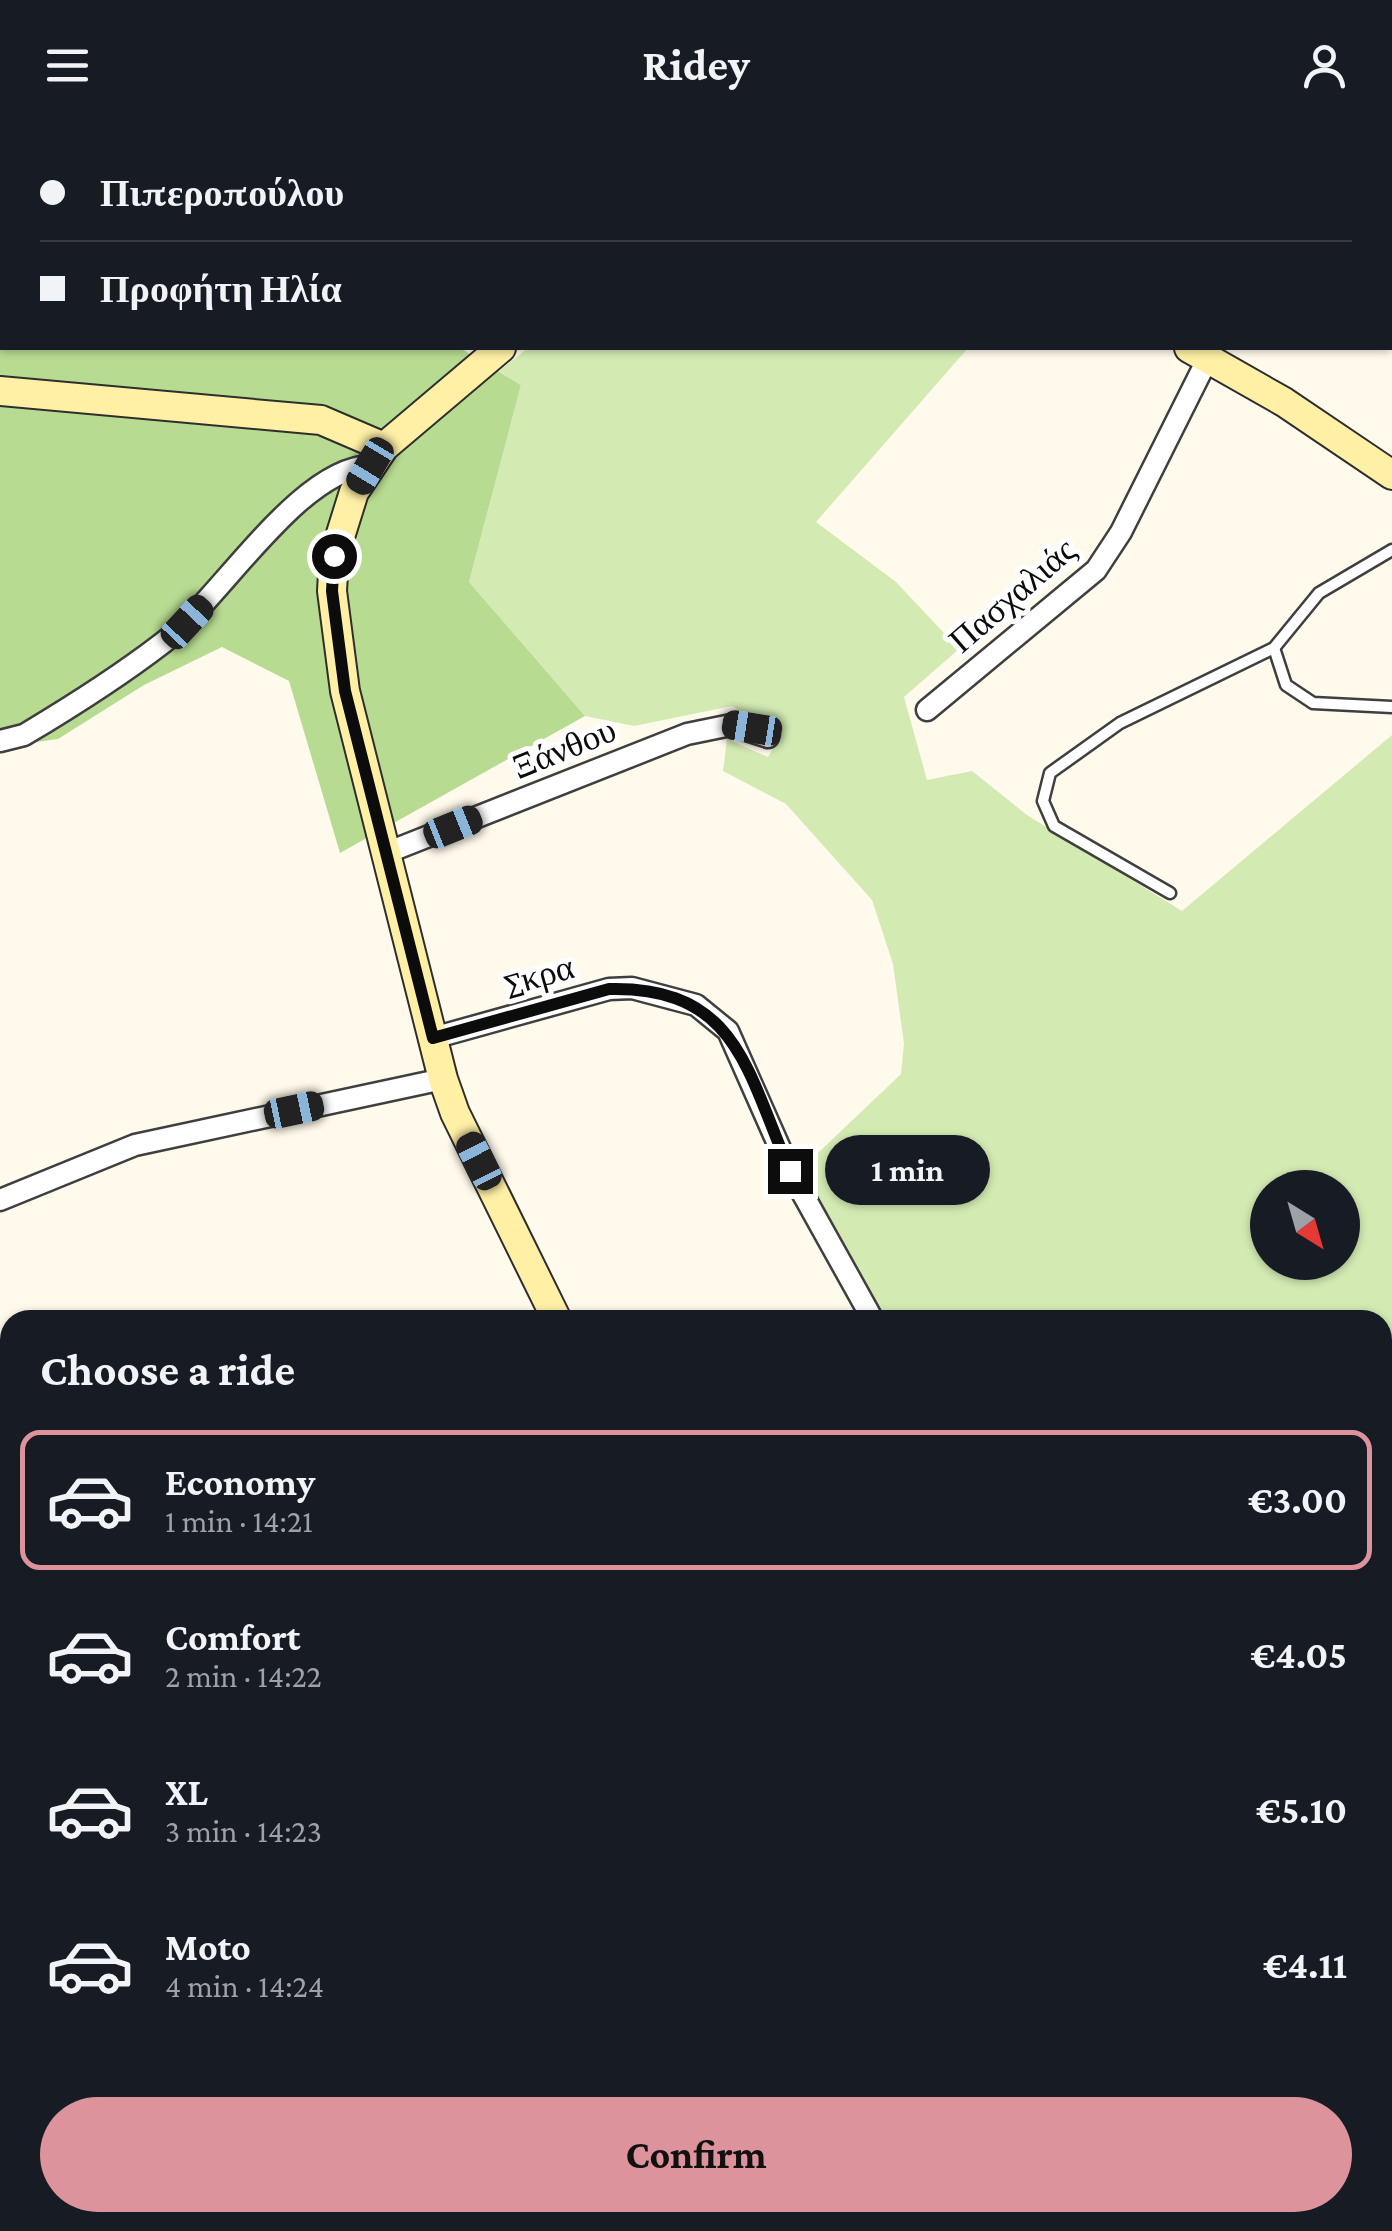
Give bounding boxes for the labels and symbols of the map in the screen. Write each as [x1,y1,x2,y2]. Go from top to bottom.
car [342,433,398,499]
street label: Πασχαλιάς [942,530,1083,661]
route start [312,534,357,579]
car [156,590,218,654]
car [720,708,784,748]
street label: Ξάνθου [507,710,622,787]
car [420,802,486,852]
street label: Σκρα [500,947,578,1004]
car [262,1089,326,1131]
car [452,1127,506,1195]
callout: 1 min [825,1136,990,1206]
route end [768,1149,813,1194]
north arrow [1250,1170,1360,1280]

